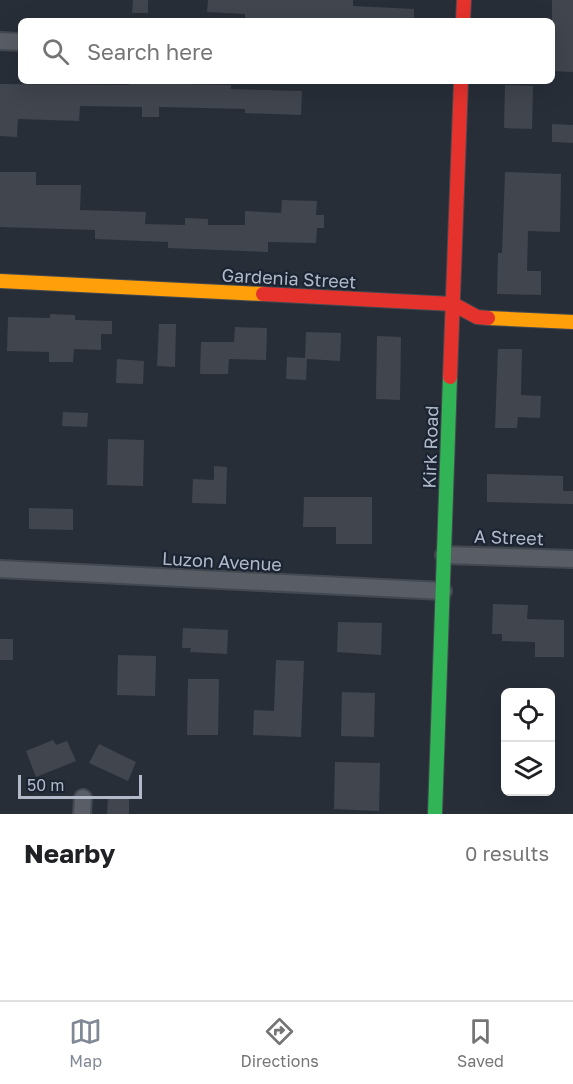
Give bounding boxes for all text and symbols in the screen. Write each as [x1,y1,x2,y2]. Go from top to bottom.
search box [18,18,555,84]
icon: search [39,35,72,68]
text: Search here [87,38,213,65]
street label: Gardenia Street [221,263,357,293]
street label: Kirk Road [418,405,442,489]
street label: A Street [474,525,544,549]
street label: Luzon Avenue [162,547,282,575]
map controls [501,688,555,796]
button: locate [501,688,555,742]
button: layers [501,742,555,796]
scale bar [18,772,142,800]
text: 50 m [27,775,64,795]
text: Nearby [24,838,115,869]
text: 0 results [465,841,549,865]
tab: Map [69,1015,102,1071]
tab: Directions [241,1015,319,1071]
tab: Saved [457,1015,504,1071]

